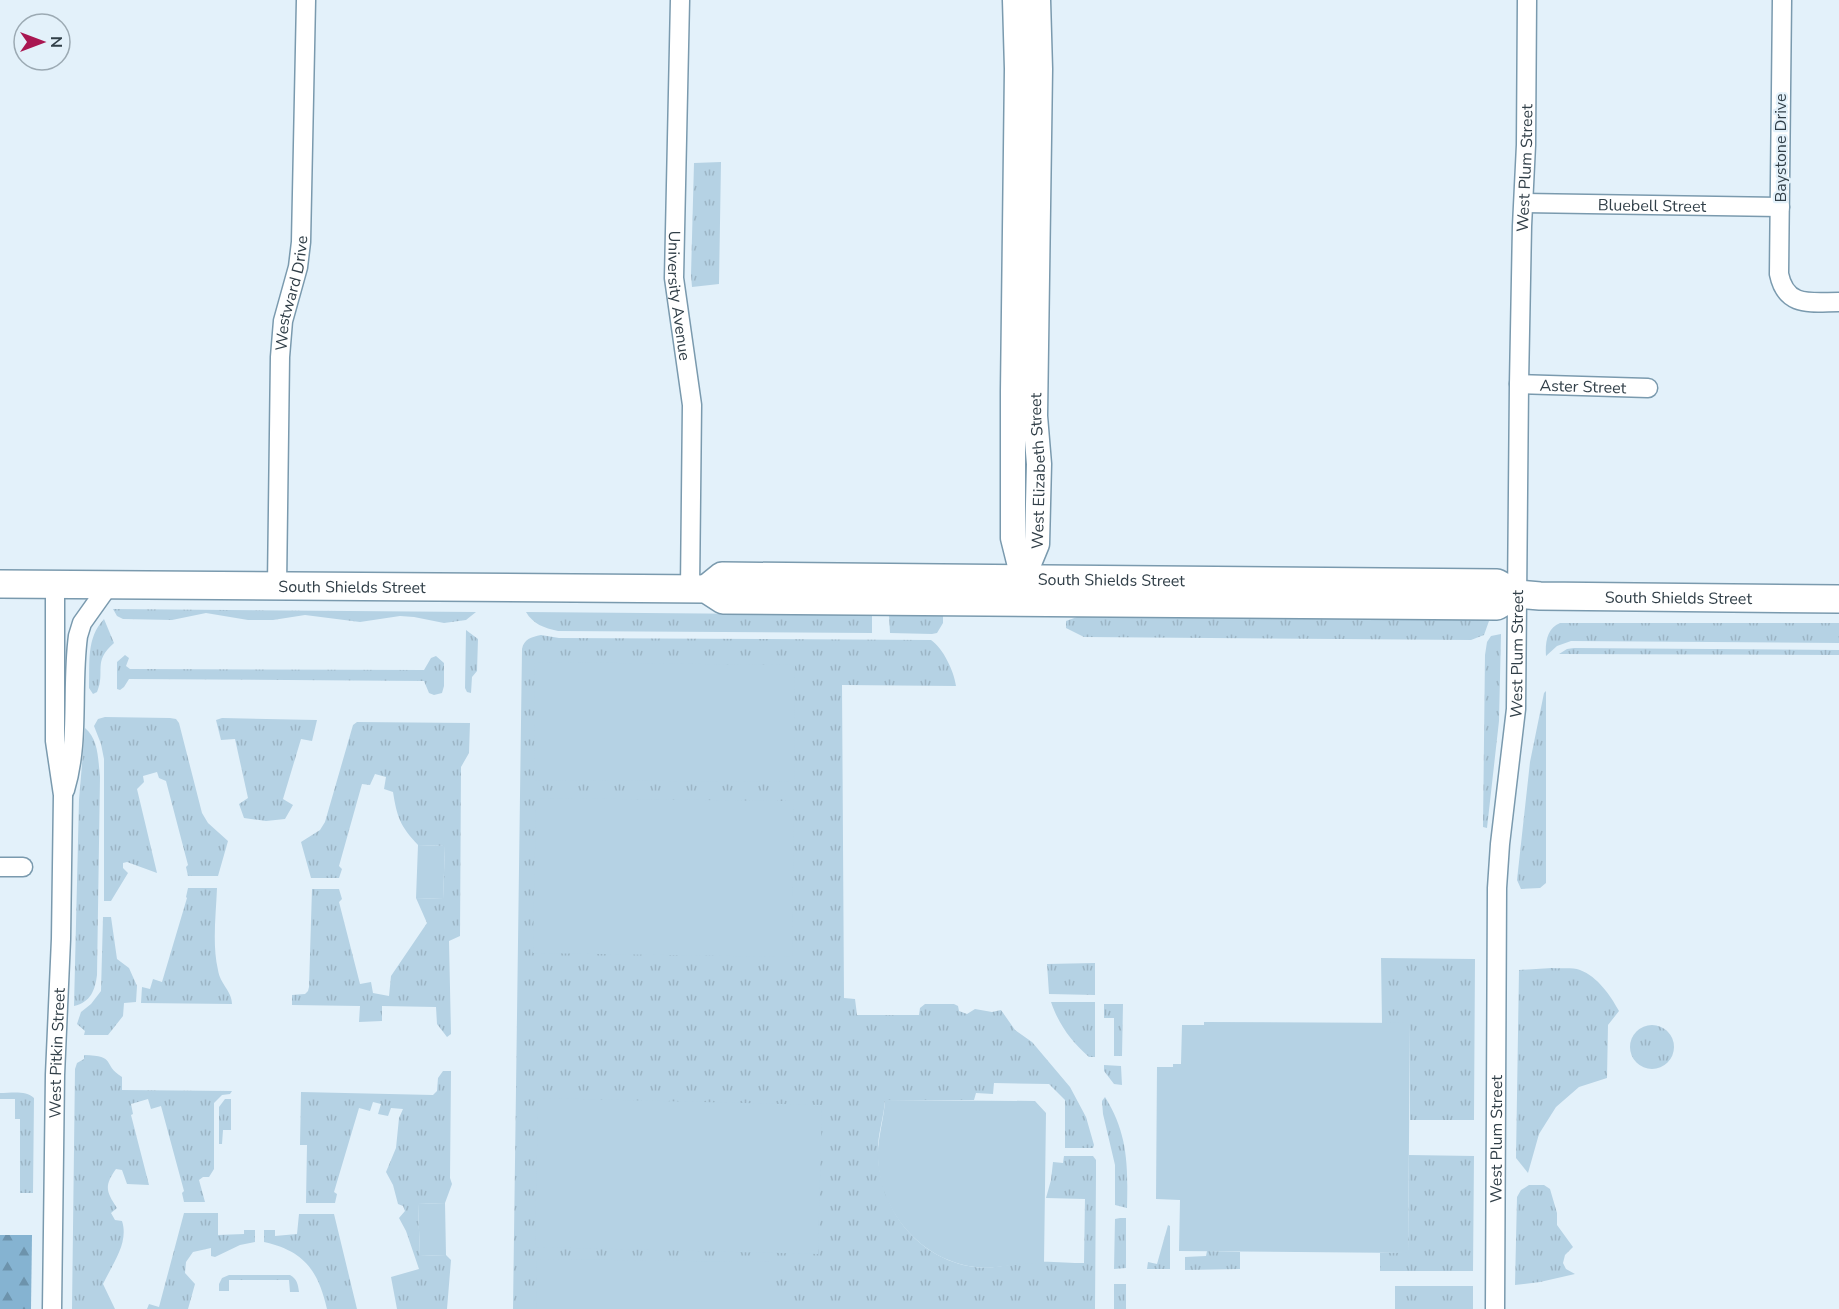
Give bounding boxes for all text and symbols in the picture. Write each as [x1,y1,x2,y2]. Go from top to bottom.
north arrow [12,12,72,72]
text: N [45,36,67,48]
street label: Baystone Drive [1770,94,1792,202]
street label: West Plum Street [1512,104,1538,233]
street label: Bluebell Street [1598,194,1707,218]
street label: University Avenue [662,230,696,362]
street label: Westward Drive [271,235,313,352]
street label: Aster Street [1539,375,1627,399]
street label: West Elizabeth Street [1025,392,1051,549]
street label: South Shields Street [1038,569,1185,592]
street label: South Shields Street [278,576,426,599]
street label: South Shields Street [1605,587,1753,610]
street label: West Plum Street [1505,590,1529,719]
street label: West Pitkin Street [44,987,71,1119]
street label: West Plum Street [1486,1075,1508,1203]

